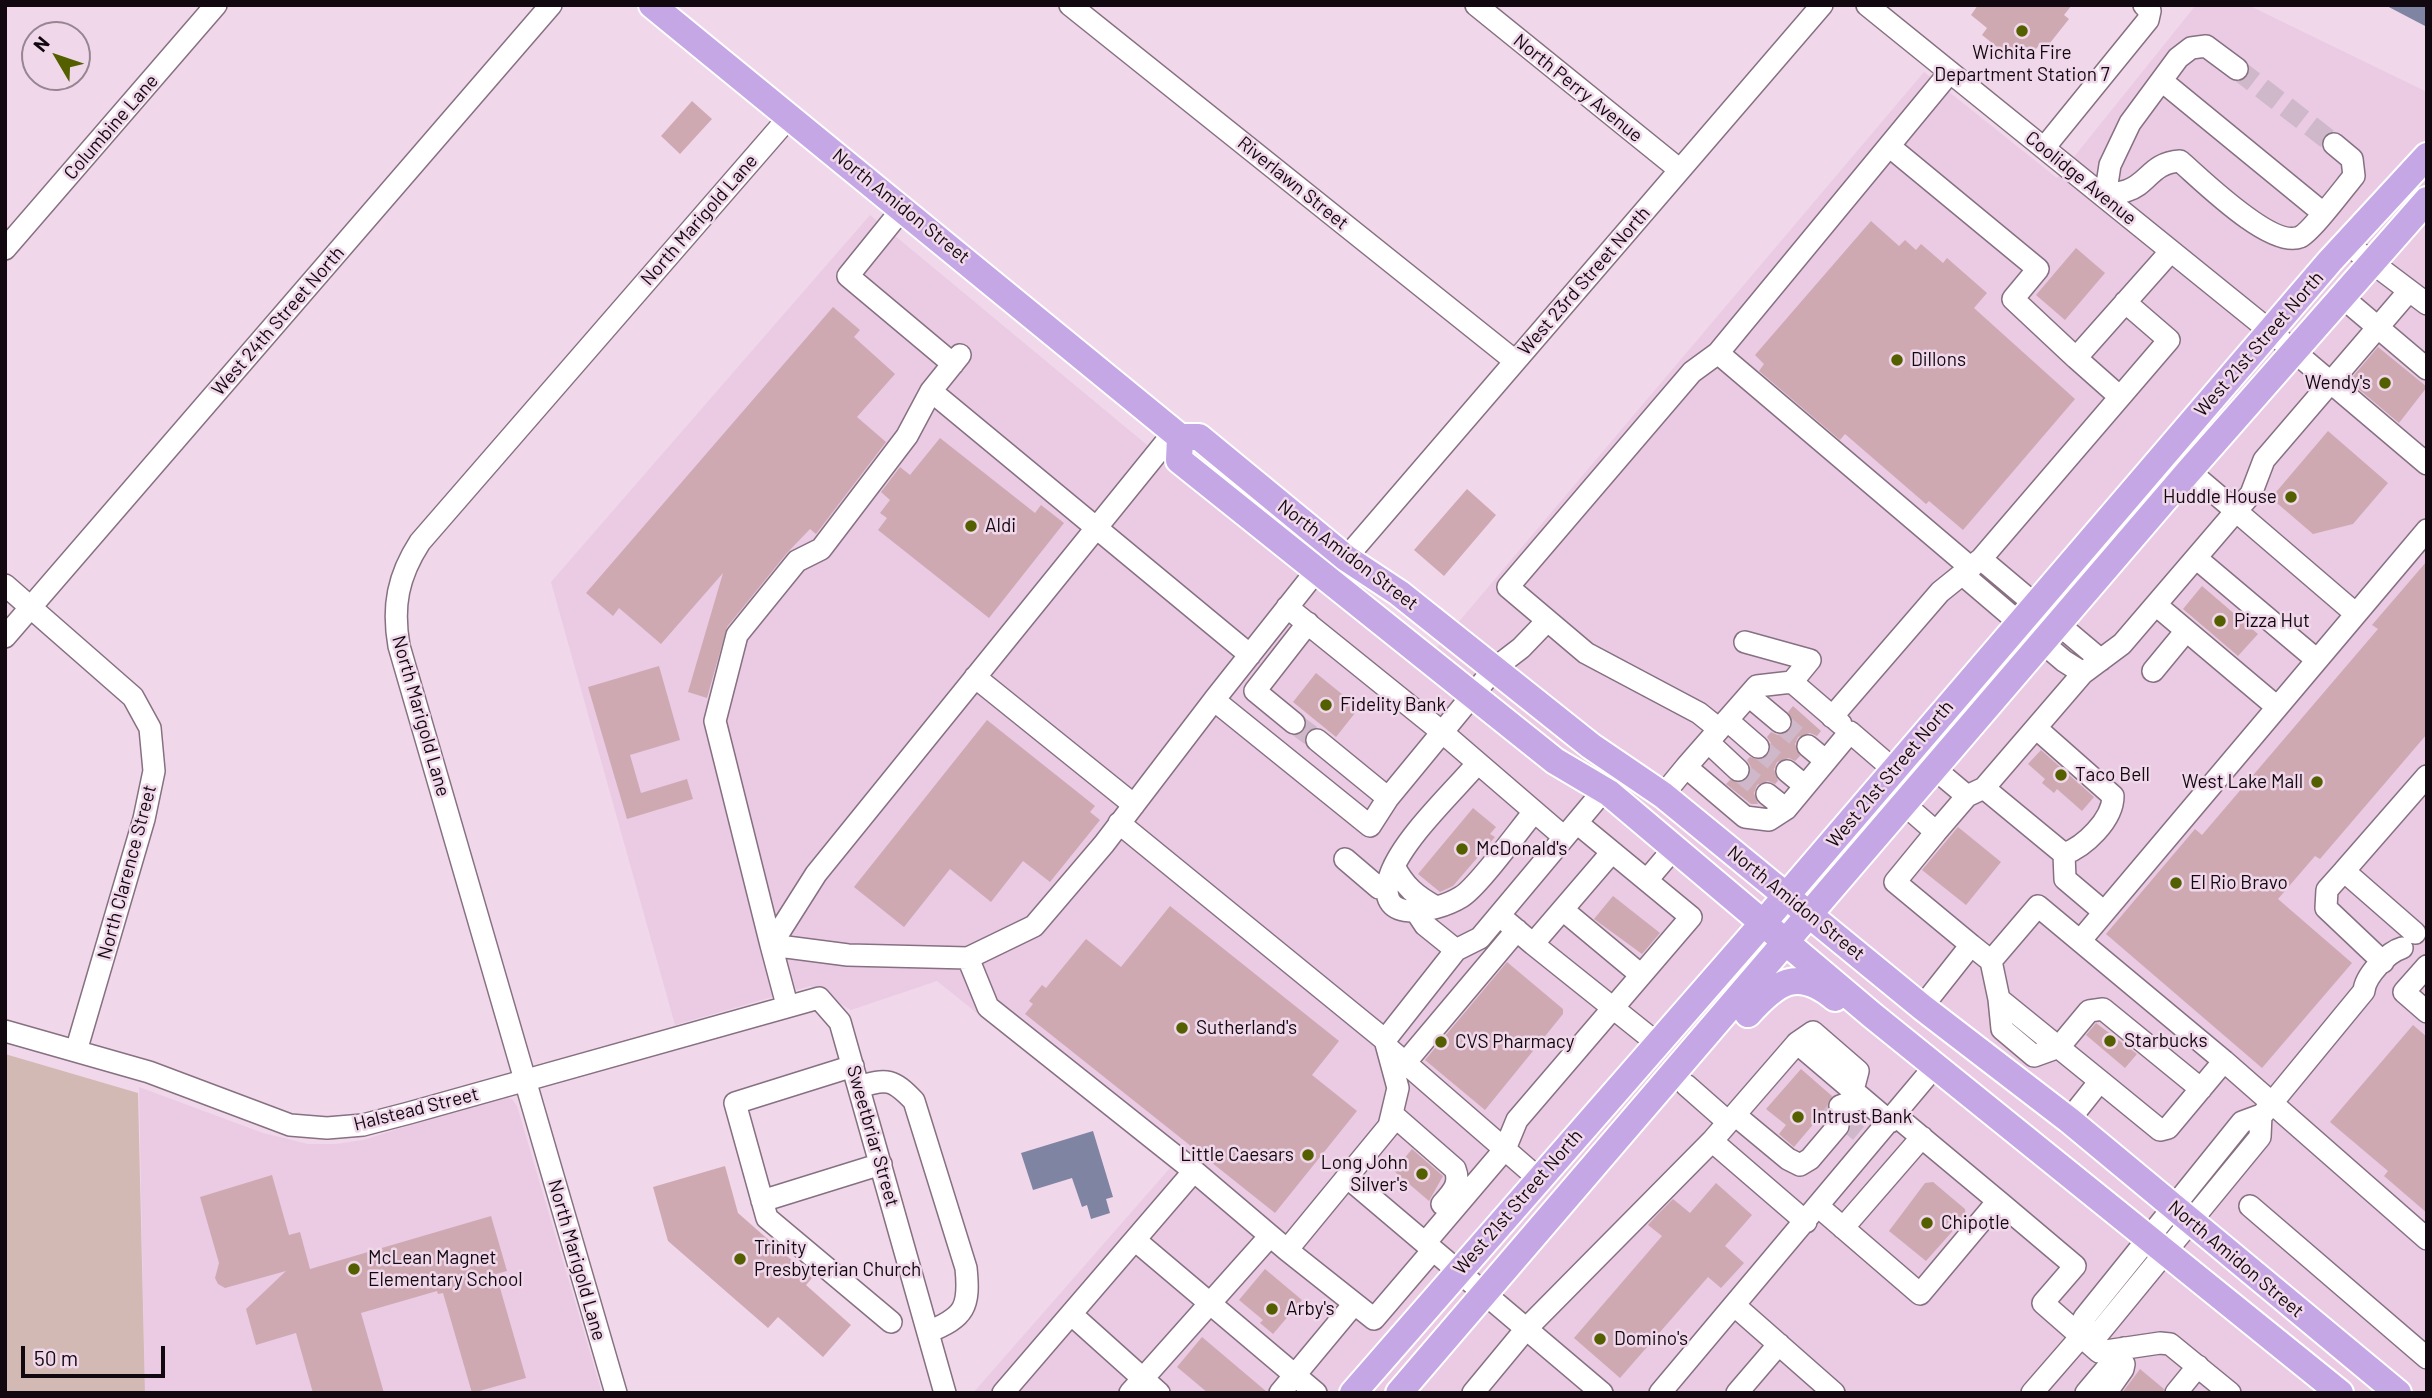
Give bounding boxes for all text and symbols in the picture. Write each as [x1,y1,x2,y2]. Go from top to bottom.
north arrow [21,21,91,91]
marker: Wichita Fire Department Station 7 [2014,23,2030,39]
street label: North Perry Avenue [1509,29,1647,147]
text: N [28,32,54,56]
place label: Wichita Fire Department Station 7 [1934,42,2110,86]
street label: Columbine Lane [59,70,163,184]
street label: Coolidge Avenue [2021,126,2141,230]
street label: Riverlawn Street [1233,131,1353,235]
street label: North Amidon Street [828,144,974,268]
street label: North Marigold Lane [636,150,762,290]
street label: West 23rd Street North [1513,202,1655,360]
street label: West 24th Street North [207,242,349,400]
street label: West 21st Street North [2190,267,2328,421]
place label: Dillons [1911,349,1966,371]
marker: Dillons [1889,352,1905,368]
place label: Wendy's [2305,372,2371,394]
marker: Wendy's [2377,375,2393,391]
place label: Huddle House [2163,486,2277,508]
marker: Huddle House [2283,489,2299,505]
street label: North Amidon Street [1273,495,1423,615]
place label: Aldi [985,515,1016,537]
marker: Aldi [963,518,979,534]
place label: Pizza Hut [2234,610,2310,632]
marker: Pizza Hut [2212,613,2228,629]
street label: North Marigold Lane [387,633,455,799]
place label: Fidelity Bank [1340,694,1446,716]
street label: West 21st Street North [1822,696,1958,852]
marker: Fidelity Bank [1318,697,1334,713]
place label: Taco Bell [2075,764,2150,786]
marker: Taco Bell [2053,767,2069,783]
place label: West Lake Mall [2182,771,2303,793]
marker: West Lake Mall [2309,774,2325,790]
street label: North Clarence Street [93,782,161,962]
place label: McDonald's [1476,838,1567,860]
marker: McDonald's [1454,841,1470,857]
street label: North Amidon Street [1723,841,1869,965]
place label: El Rio Bravo [2190,872,2288,894]
marker: El Rio Bravo [2168,875,2184,891]
place label: Sutherland's [1196,1017,1297,1039]
marker: Sutherland's [1174,1020,1190,1036]
place label: Starbucks [2124,1030,2208,1052]
place label: CVS Pharmacy [1455,1031,1574,1053]
marker: Starbucks [2102,1033,2118,1049]
marker: CVS Pharmacy [1433,1034,1449,1050]
street label: Sweetbriar Street [842,1063,904,1209]
street label: Halstead Street [351,1082,481,1136]
place label: Intrust Bank [1812,1106,1912,1128]
marker: Intrust Bank [1790,1109,1806,1125]
street label: West 21st Street North [1449,1125,1587,1279]
place label: Little Caesars [1180,1144,1294,1166]
marker: Little Caesars [1300,1147,1316,1163]
place label: Long John Silver's [1321,1152,1408,1196]
marker: Long John Silver's [1414,1166,1430,1182]
street label: North Marigold Lane [543,1177,611,1343]
street label: North Amidon Street [2164,1196,2308,1322]
place label: Chipotle [1941,1212,2010,1234]
marker: Chipotle [1919,1215,1935,1231]
place label: Trinity Presbyterian Church [754,1237,921,1281]
place label: McLean Magnet Elementary School [368,1247,523,1291]
marker: Trinity Presbyterian Church [732,1251,748,1267]
marker: McLean Magnet Elementary School [346,1261,362,1277]
place label: Arby's [1286,1298,1335,1320]
marker: Arby's [1264,1301,1280,1317]
place label: Domino's [1614,1328,1688,1350]
marker: Domino's [1592,1331,1608,1347]
scale bar [24,1332,168,1376]
text: 50 m [34,1345,78,1370]

